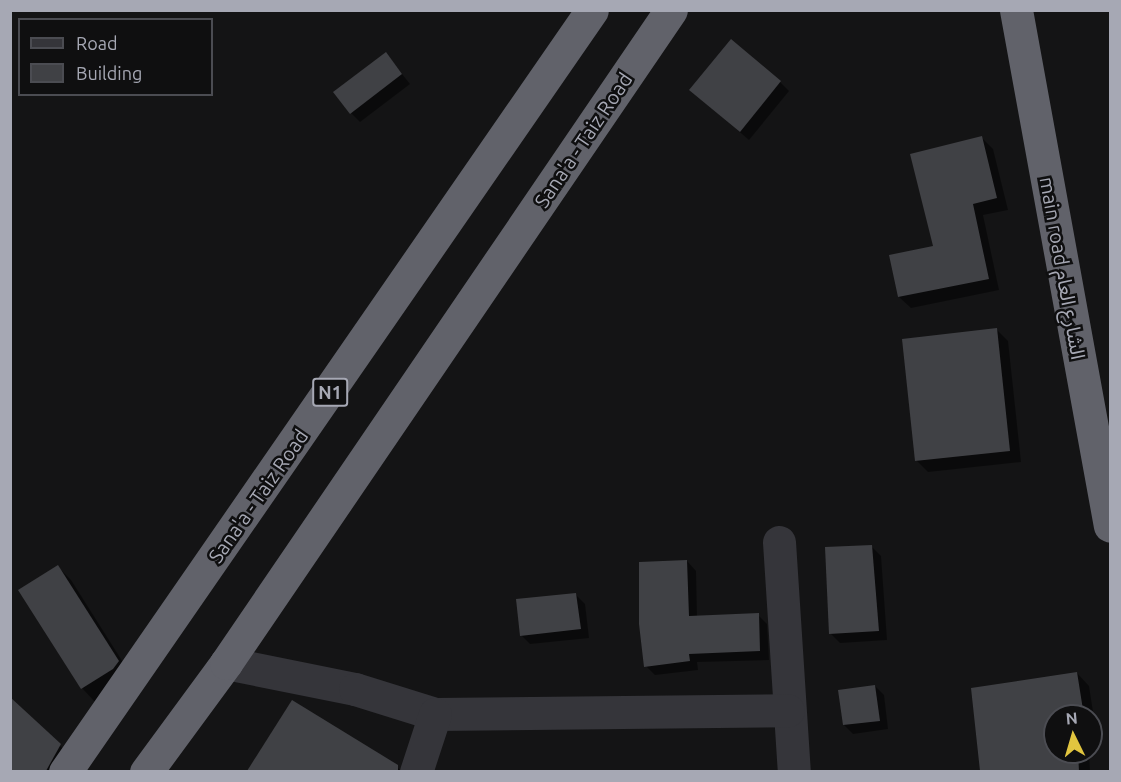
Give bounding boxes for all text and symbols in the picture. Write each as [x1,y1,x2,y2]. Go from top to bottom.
legend [18,18,213,96]
text: Road [76,33,118,53]
text: Building [76,63,142,83]
street label: Sana'a - Taiz Road [529,68,637,212]
street label: main road الشارع العام [1035,175,1091,361]
road number: N1 [312,377,348,407]
street label: Sana'a - Taiz Road [203,425,313,567]
north arrow [1043,704,1103,764]
text: N [1065,709,1078,728]

